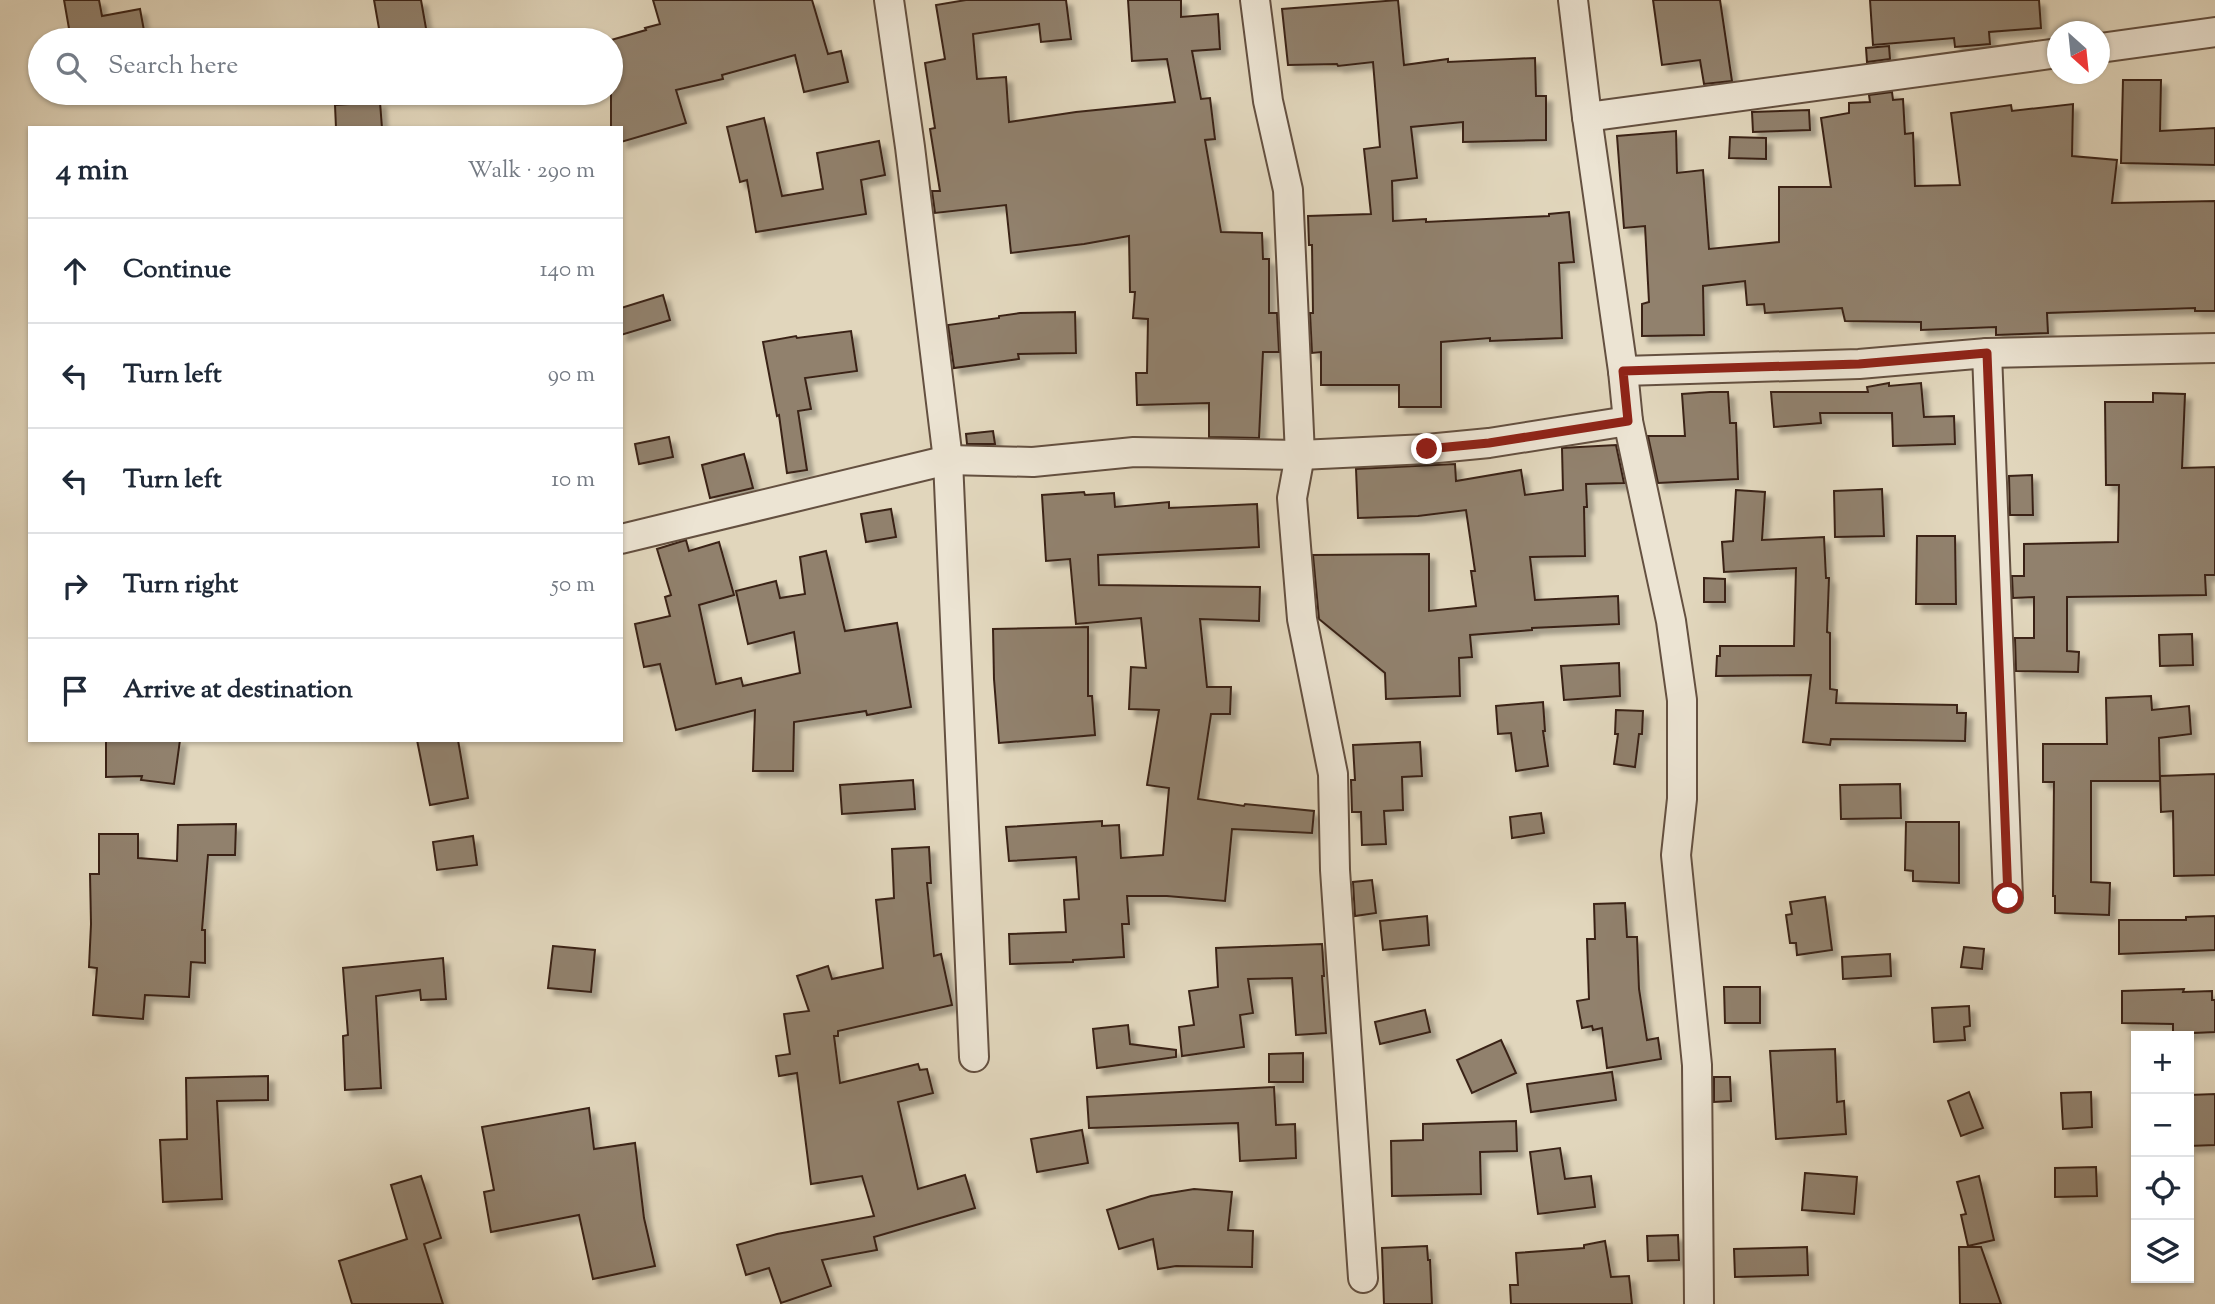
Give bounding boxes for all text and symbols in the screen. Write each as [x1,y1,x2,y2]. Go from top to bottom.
north arrow [2047,21,2110,84]
search box [28,28,623,105]
icon: search [52,48,90,86]
text: Search here [108,48,238,85]
text: 4 min [56,150,129,193]
text: Walk · 290 m [467,155,595,188]
icon: ahead [56,252,94,290]
text: Continue [123,252,231,289]
text: 140 m [540,254,595,287]
icon: left [56,357,94,395]
text: Turn left [123,357,222,394]
text: 90 m [548,359,595,392]
route end [1411,433,1442,464]
icon: left [56,462,94,500]
text: Turn left [123,462,222,499]
text: 10 m [551,464,595,497]
icon: right [56,567,94,605]
text: Turn right [123,567,238,604]
text: 50 m [551,569,595,602]
icon: arrive [56,672,94,710]
text: Arrive at destination [123,672,353,709]
route start [1992,882,2023,913]
map controls [2131,1031,2194,1283]
button: + [2131,1031,2194,1094]
button: − [2131,1094,2194,1157]
button: locate [2131,1157,2194,1220]
button: layers [2131,1220,2194,1283]

